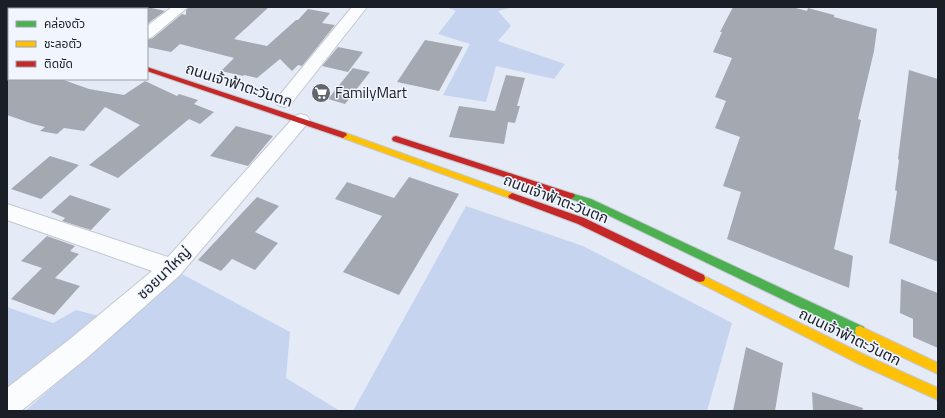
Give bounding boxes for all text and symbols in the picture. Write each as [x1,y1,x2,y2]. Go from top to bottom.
legend [8,8,148,80]
text: คล่องตัว [44,14,85,33]
text: ชะลอตัว [44,34,82,53]
text: ติดขัด [44,54,73,73]
street label: ถนนเจ้าฟ้าตะวันตก [183,56,296,113]
place label: FamilyMart [335,81,408,104]
supermarket icon: FamilyMart [310,82,332,104]
street label: ถนนเจ้าฟ้าตะวันตก [500,168,612,229]
street label: ซอยนาใหญ่ [131,241,196,305]
street label: ถนนเจ้าฟ้าตะวันตก [795,302,905,371]

